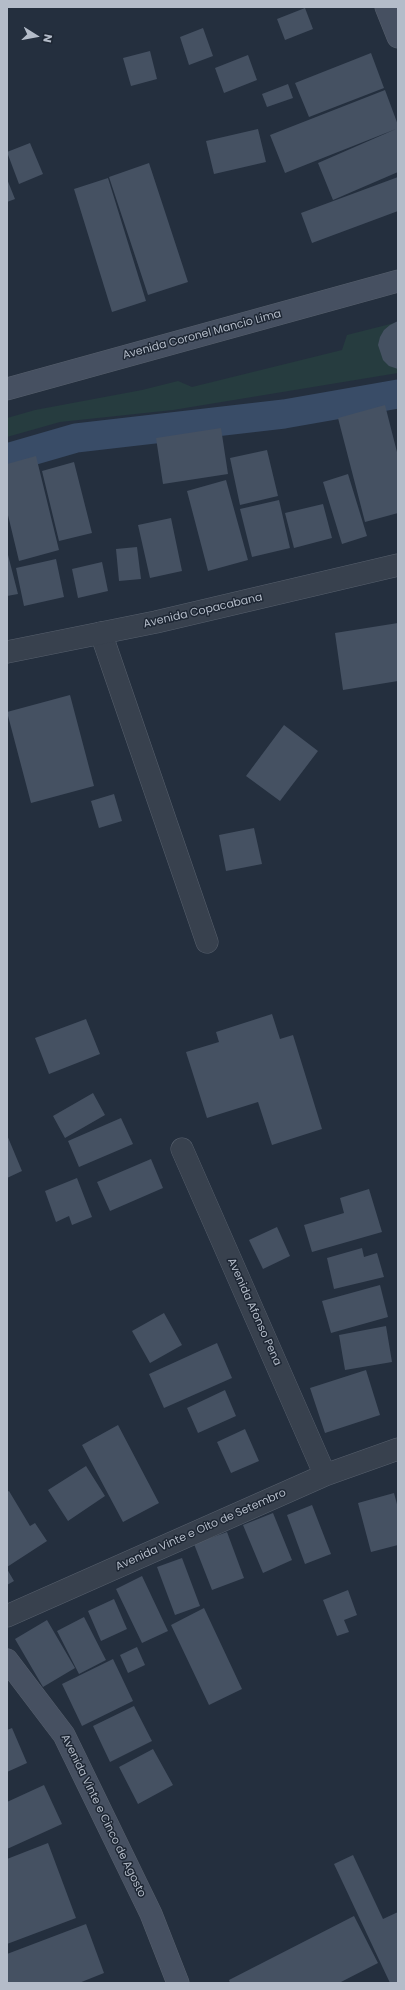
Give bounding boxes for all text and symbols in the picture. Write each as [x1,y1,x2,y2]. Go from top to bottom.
north arrow [16,16,56,56]
text: N [39,33,56,44]
street label: Avenida Coronel Mancio Lima [121,307,283,363]
street label: Avenida Copacabana [142,591,264,631]
street label: Avenida Afonso Pena [224,1256,284,1368]
street label: Avenida Vinte e Oito de Setembro [114,1486,288,1574]
street label: Avenida Vinte e Cinco de Agosto [58,1732,148,1900]

